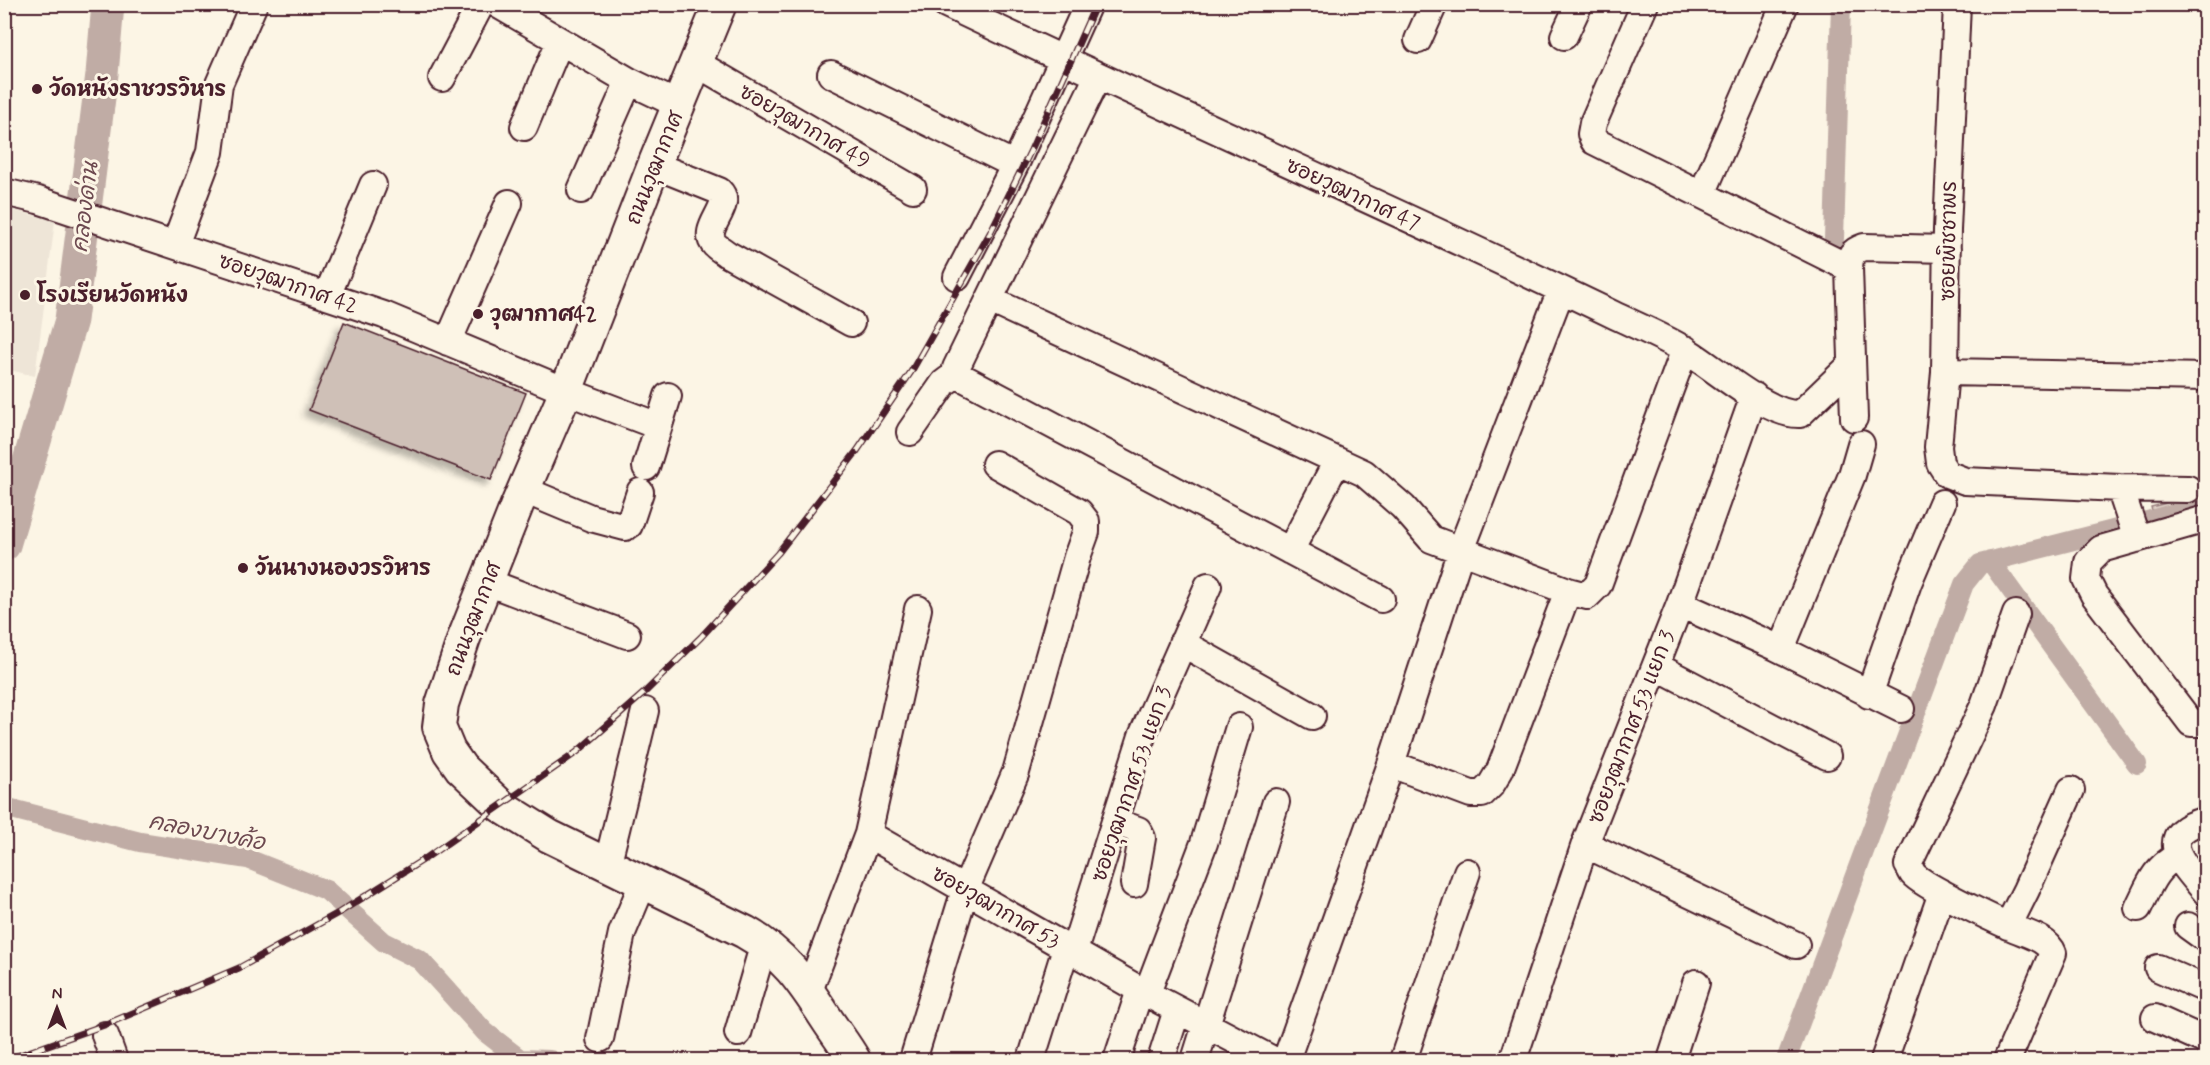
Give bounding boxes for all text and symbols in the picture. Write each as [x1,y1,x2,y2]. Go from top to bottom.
place label: วัดหนังราชวรวิหาร [49,76,226,104]
street label: ซอยวุฒากาศ 49 [733,78,875,177]
marker: วัดหนังราชวรวิหาร [30,82,44,96]
street label: ถนนวุฒากาศ [620,106,692,229]
street label: ซอยวุฒากาศ 47 [1281,152,1424,239]
water label: คลองด่าน [66,159,106,254]
street label: ซอยพิชชาพร [1934,181,1964,301]
street label: ซอยวุฒากาศ 42 [214,247,361,322]
place label: โรงเรียนวัดหนัง [36,280,188,310]
marker: โรงเรียนวัดหนัง [18,288,32,302]
place label: วุฒากาศ42 [490,301,597,330]
marker: วุฒากาศ42 [471,307,485,321]
place label: วันนางนองวรวิหาร [255,555,431,583]
street label: ถนนวุฒากาศ [439,557,510,680]
marker: วันนางนองวรวิหาร [236,561,250,575]
street label: ซอยวุฒากาศ 53 แยก 3 [1582,626,1683,829]
street label: ซอยวุฒากาศ 53 แยก 3 [1085,682,1180,886]
water label: คลองบางค้อ [146,807,268,858]
street label: ซอยวุฒากาศ 53 [926,860,1065,957]
north arrow [27,978,87,1038]
text: N [52,984,62,1005]

